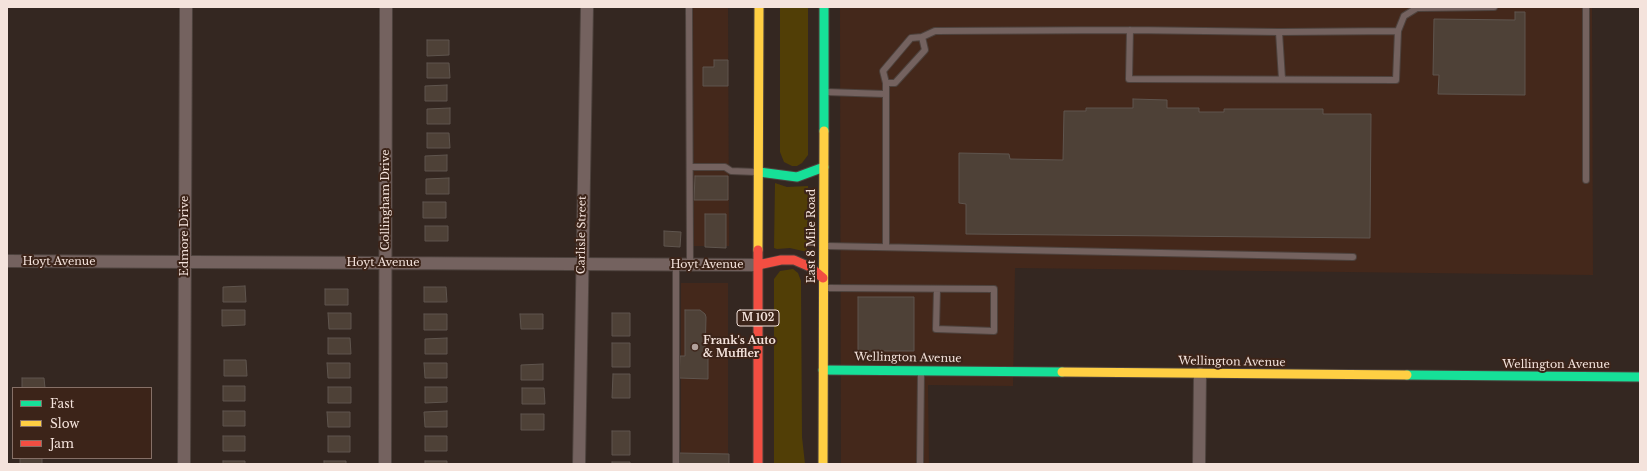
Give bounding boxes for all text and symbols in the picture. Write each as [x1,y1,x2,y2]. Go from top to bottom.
street label: Collingham Drive [379,149,393,251]
street label: East 8 Mile Road [805,189,819,283]
street label: Edmore Drive [178,196,192,276]
street label: Carlisle Street [575,196,589,274]
street label: Hoyt Avenue [22,255,96,269]
street label: Hoyt Avenue [346,256,420,270]
street label: Hoyt Avenue [670,258,744,272]
road number: M 102 [737,310,779,326]
place label: Frank's Auto & Muffler [703,334,776,360]
marker: Frank's Auto & Muffler [690,342,700,352]
street label: Wellington Avenue [854,350,962,366]
street label: Wellington Avenue [1178,354,1286,370]
street label: Wellington Avenue [1502,358,1610,372]
legend [12,387,152,459]
text: Fast [50,396,74,411]
text: Slow [50,416,79,431]
text: Jam [50,436,74,451]

